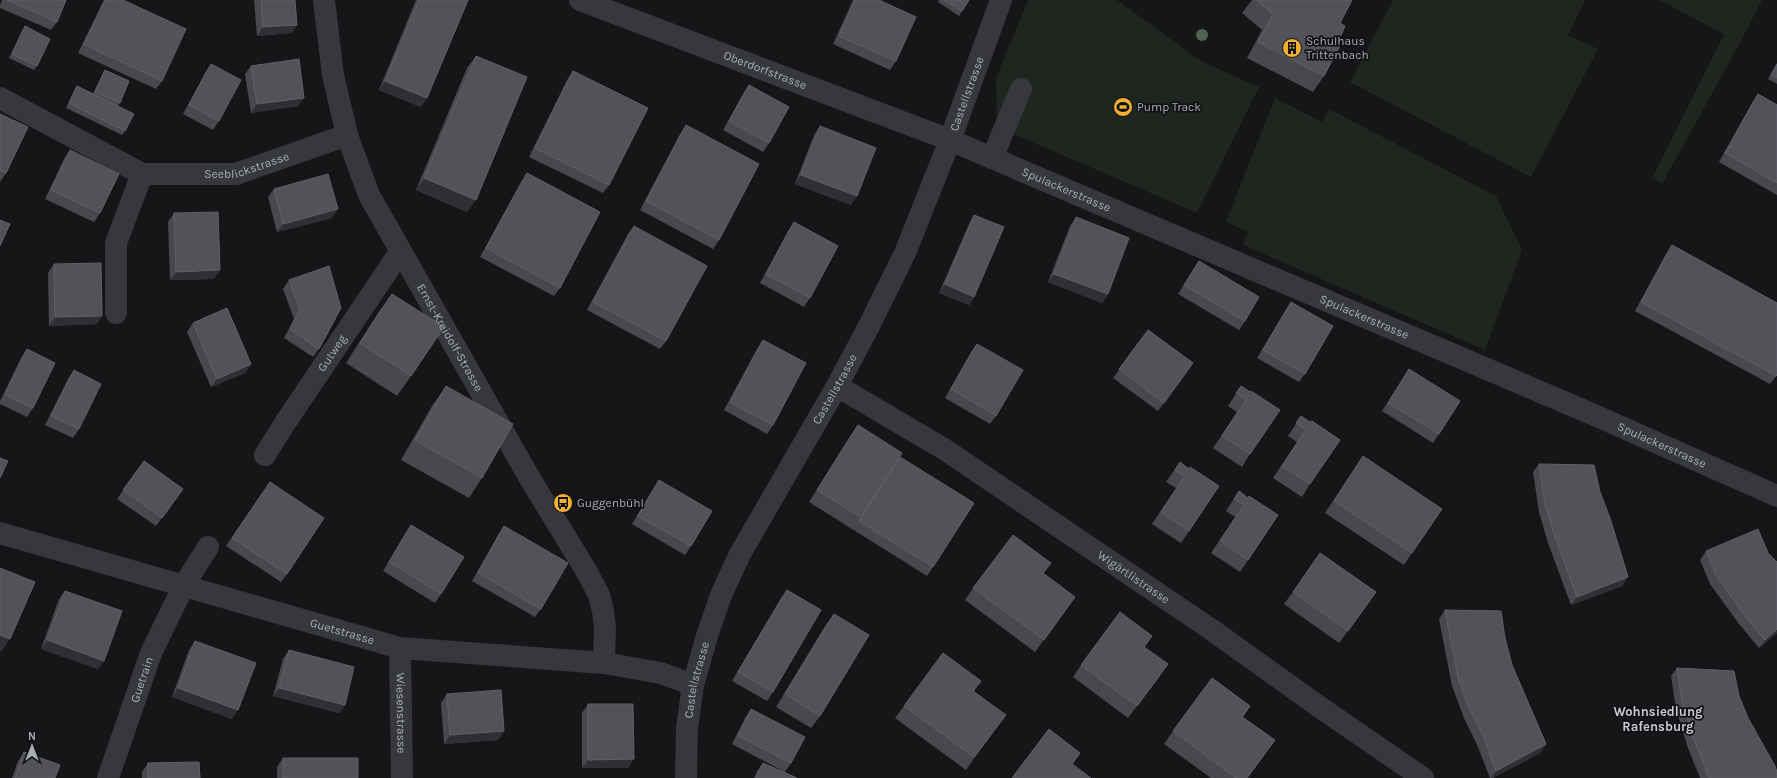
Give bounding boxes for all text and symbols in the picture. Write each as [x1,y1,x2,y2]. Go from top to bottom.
place label: Schulhaus Trittenbach [1306,34,1369,62]
building icon: Schulhaus Trittenbach [1281,37,1303,59]
street label: Oberdorfstrasse [722,48,809,92]
street label: Castellstrasse [947,55,987,133]
sports icon: Pump Track [1112,96,1134,118]
place label: Pump Track [1137,100,1201,114]
street label: Seeblickstrasse [204,149,291,181]
street label: Spulackerstrasse [1020,164,1113,215]
street label: Ernst-Kreidolf-Strasse [414,281,486,394]
street label: Spulackerstrasse [1318,292,1411,342]
street label: Gutweg [315,332,349,374]
street label: Castellstrasse [809,352,860,427]
street label: Spulackerstrasse [1615,419,1708,471]
bus stop icon: Guggenbühl [552,492,574,514]
place label: Guggenbühl [577,496,644,510]
street label: Wigärtlistrasse [1095,548,1172,606]
street label: Guetstrasse [308,615,376,647]
street label: Castellstrasse [681,640,712,719]
street label: Guetrain [127,655,156,704]
street label: Wiesenstrasse [393,672,409,753]
district label: Wohnsiedlung Rafensburg [1613,704,1703,734]
north arrow [12,726,52,766]
text: N [28,730,36,743]

